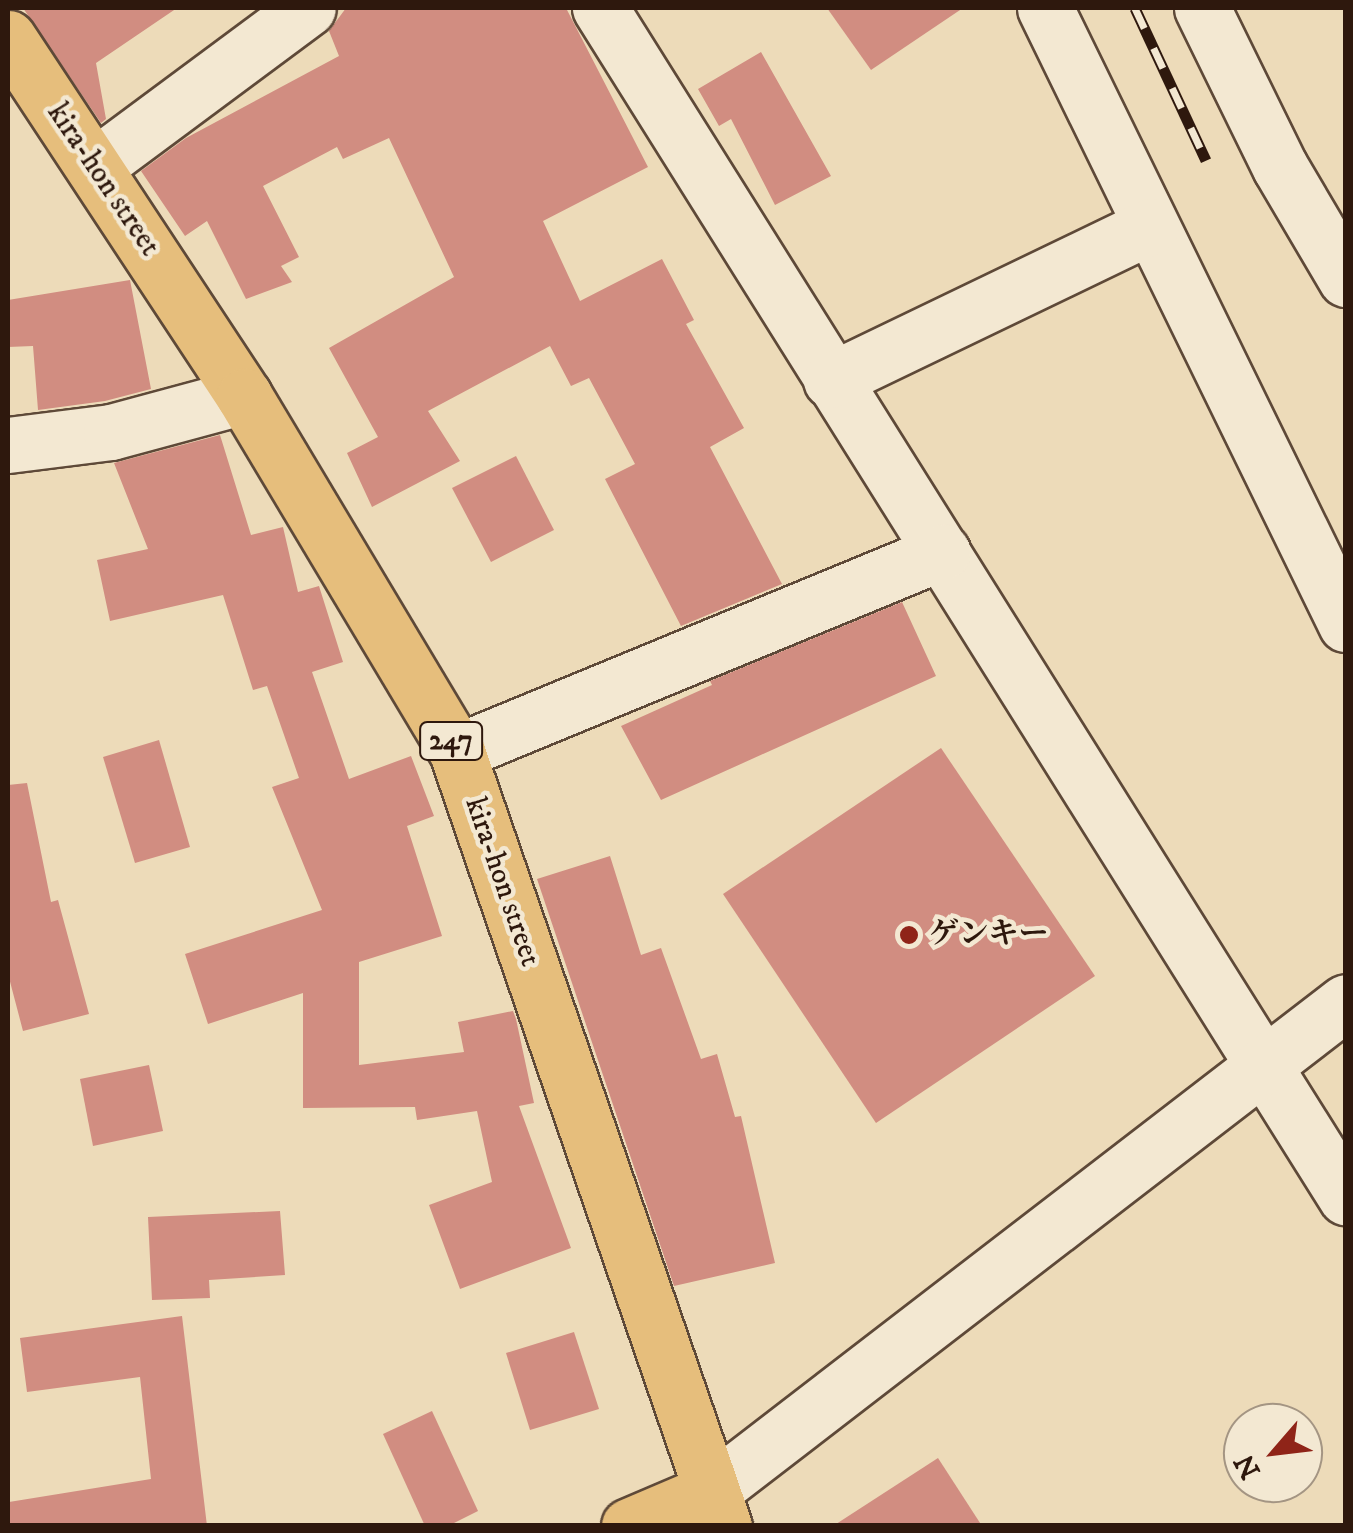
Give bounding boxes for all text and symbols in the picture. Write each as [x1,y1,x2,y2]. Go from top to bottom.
street label: kira-hon street [39,97,167,263]
road number: 247 [418,718,484,764]
street label: kira-hon street [456,793,548,971]
place label: ゲンキー [929,917,1049,953]
marker: ゲンキー [898,924,920,946]
north arrow [1223,1403,1323,1503]
text: N [1227,1448,1269,1485]

